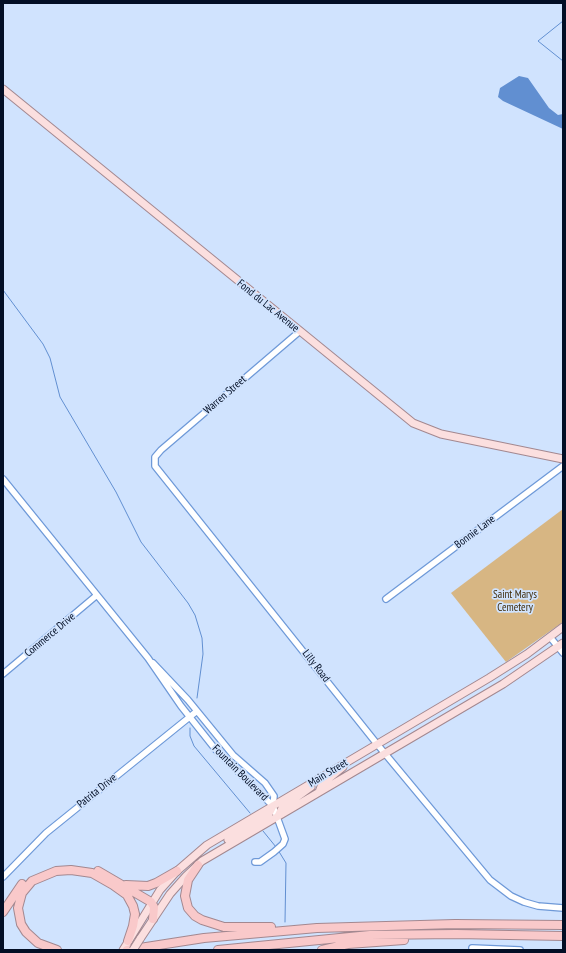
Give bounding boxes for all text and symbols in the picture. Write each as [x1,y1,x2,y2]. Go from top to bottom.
street label: Fond du Lac Avenue [234,277,302,335]
street label: Warren Street [201,373,249,417]
street label: Bonnie Lane [452,513,498,551]
park label: Saint Marys Cemetery [493,588,537,614]
street label: Commerce Drive [22,610,78,660]
street label: Lilly Road [299,647,333,685]
street label: Fountain Boulevard [209,742,271,804]
street label: Main Street [306,756,350,790]
street label: Patrita Drive [74,771,120,811]

